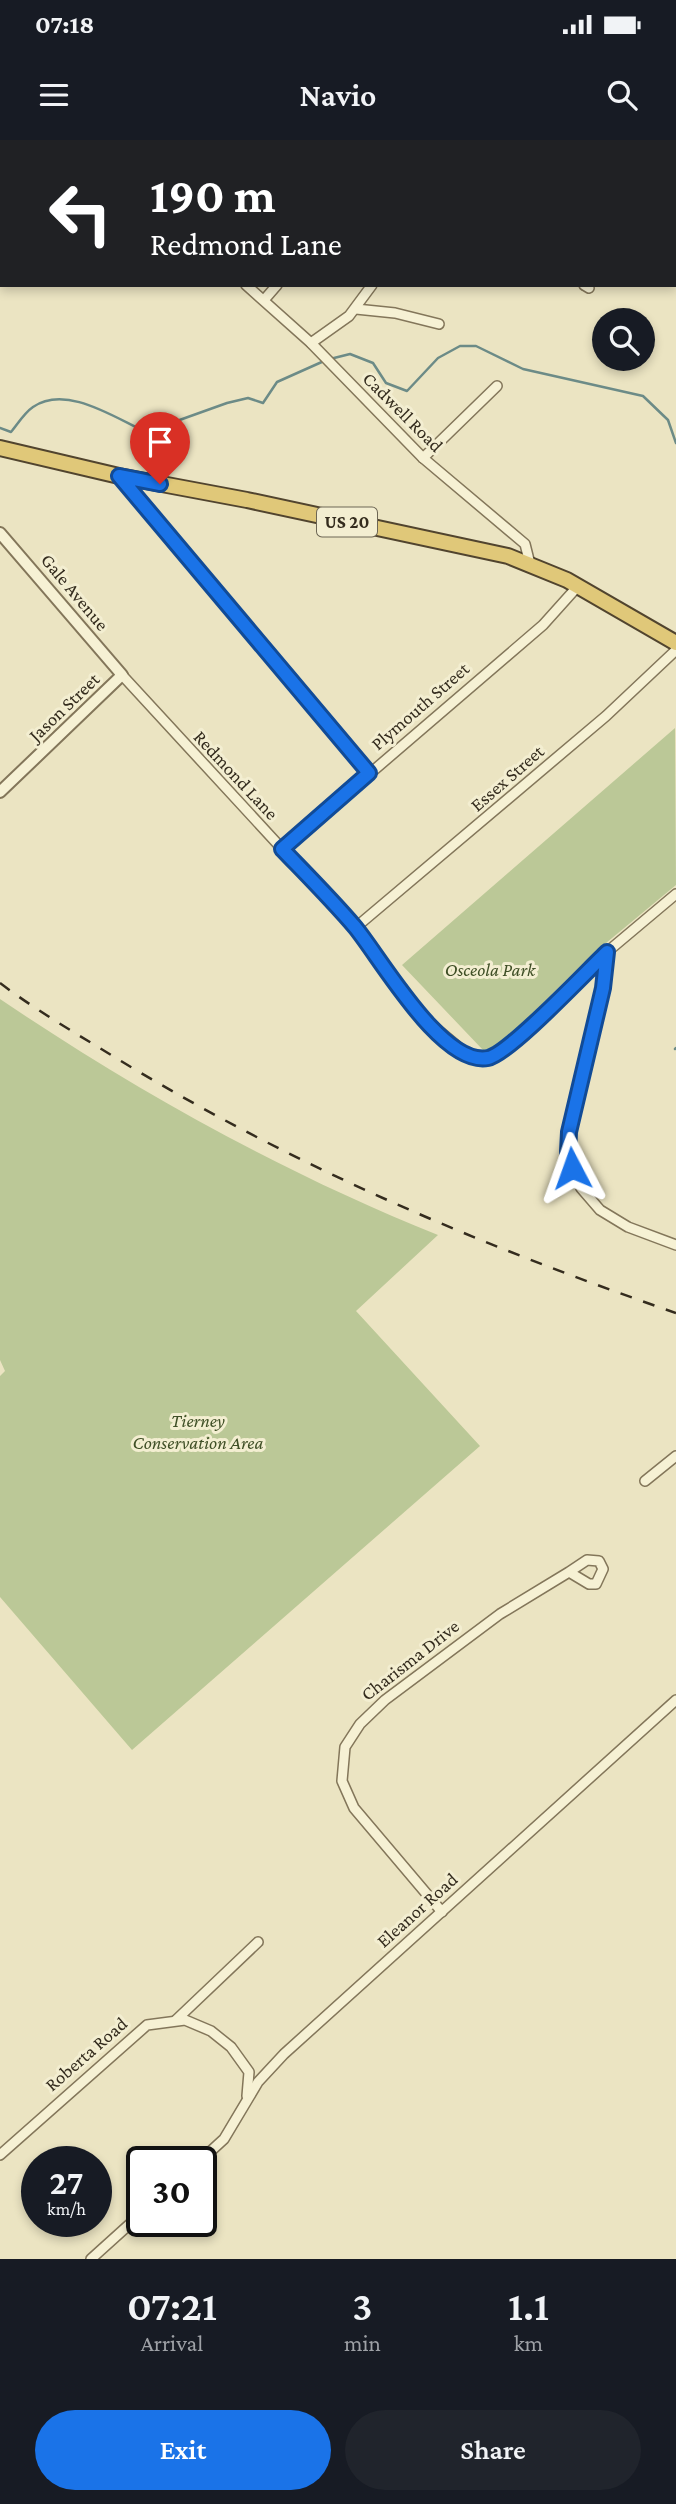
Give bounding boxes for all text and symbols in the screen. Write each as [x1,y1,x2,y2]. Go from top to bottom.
text: 07:18 [35,10,94,39]
icon: menu [35,76,73,114]
icon: search [603,76,641,114]
text: Navio [300,77,376,113]
icon: left [35,168,126,259]
text: 190 m [150,168,276,223]
text: Redmond Lane [150,226,342,262]
map controls [592,308,655,371]
button: search [592,308,655,371]
street label: Cadwell Road [359,368,447,456]
pin [130,412,190,484]
icon: arrive [141,423,179,461]
road number: US 20 [317,508,377,536]
street label: Gale Avenue [37,549,113,635]
street label: Plymouth Street [367,657,474,754]
street label: Jason Street [23,668,104,747]
street label: Redmond Lane [189,726,283,824]
street label: Essex Street [466,740,549,816]
park label: Osceola Park [445,959,536,980]
position arrow [535,1131,609,1205]
park label: Tierney Conservation Area [133,1410,264,1453]
street label: Charisma Drive [357,1615,463,1705]
street label: Eleanor Road [372,1868,462,1952]
street label: Roberta Road [41,2013,131,2095]
speed limit sign: 30 [126,2146,217,2237]
text: 27 [50,2163,83,2202]
text: km/h [47,2199,86,2219]
text: 07:21 [127,2282,217,2329]
text: 3 [352,2282,373,2329]
text: 1.1 [508,2282,549,2329]
text: Arrival [141,2330,203,2356]
text: min [344,2330,381,2356]
text: km [514,2330,543,2356]
button: Exit [35,2410,331,2490]
button: Share [345,2410,641,2490]

